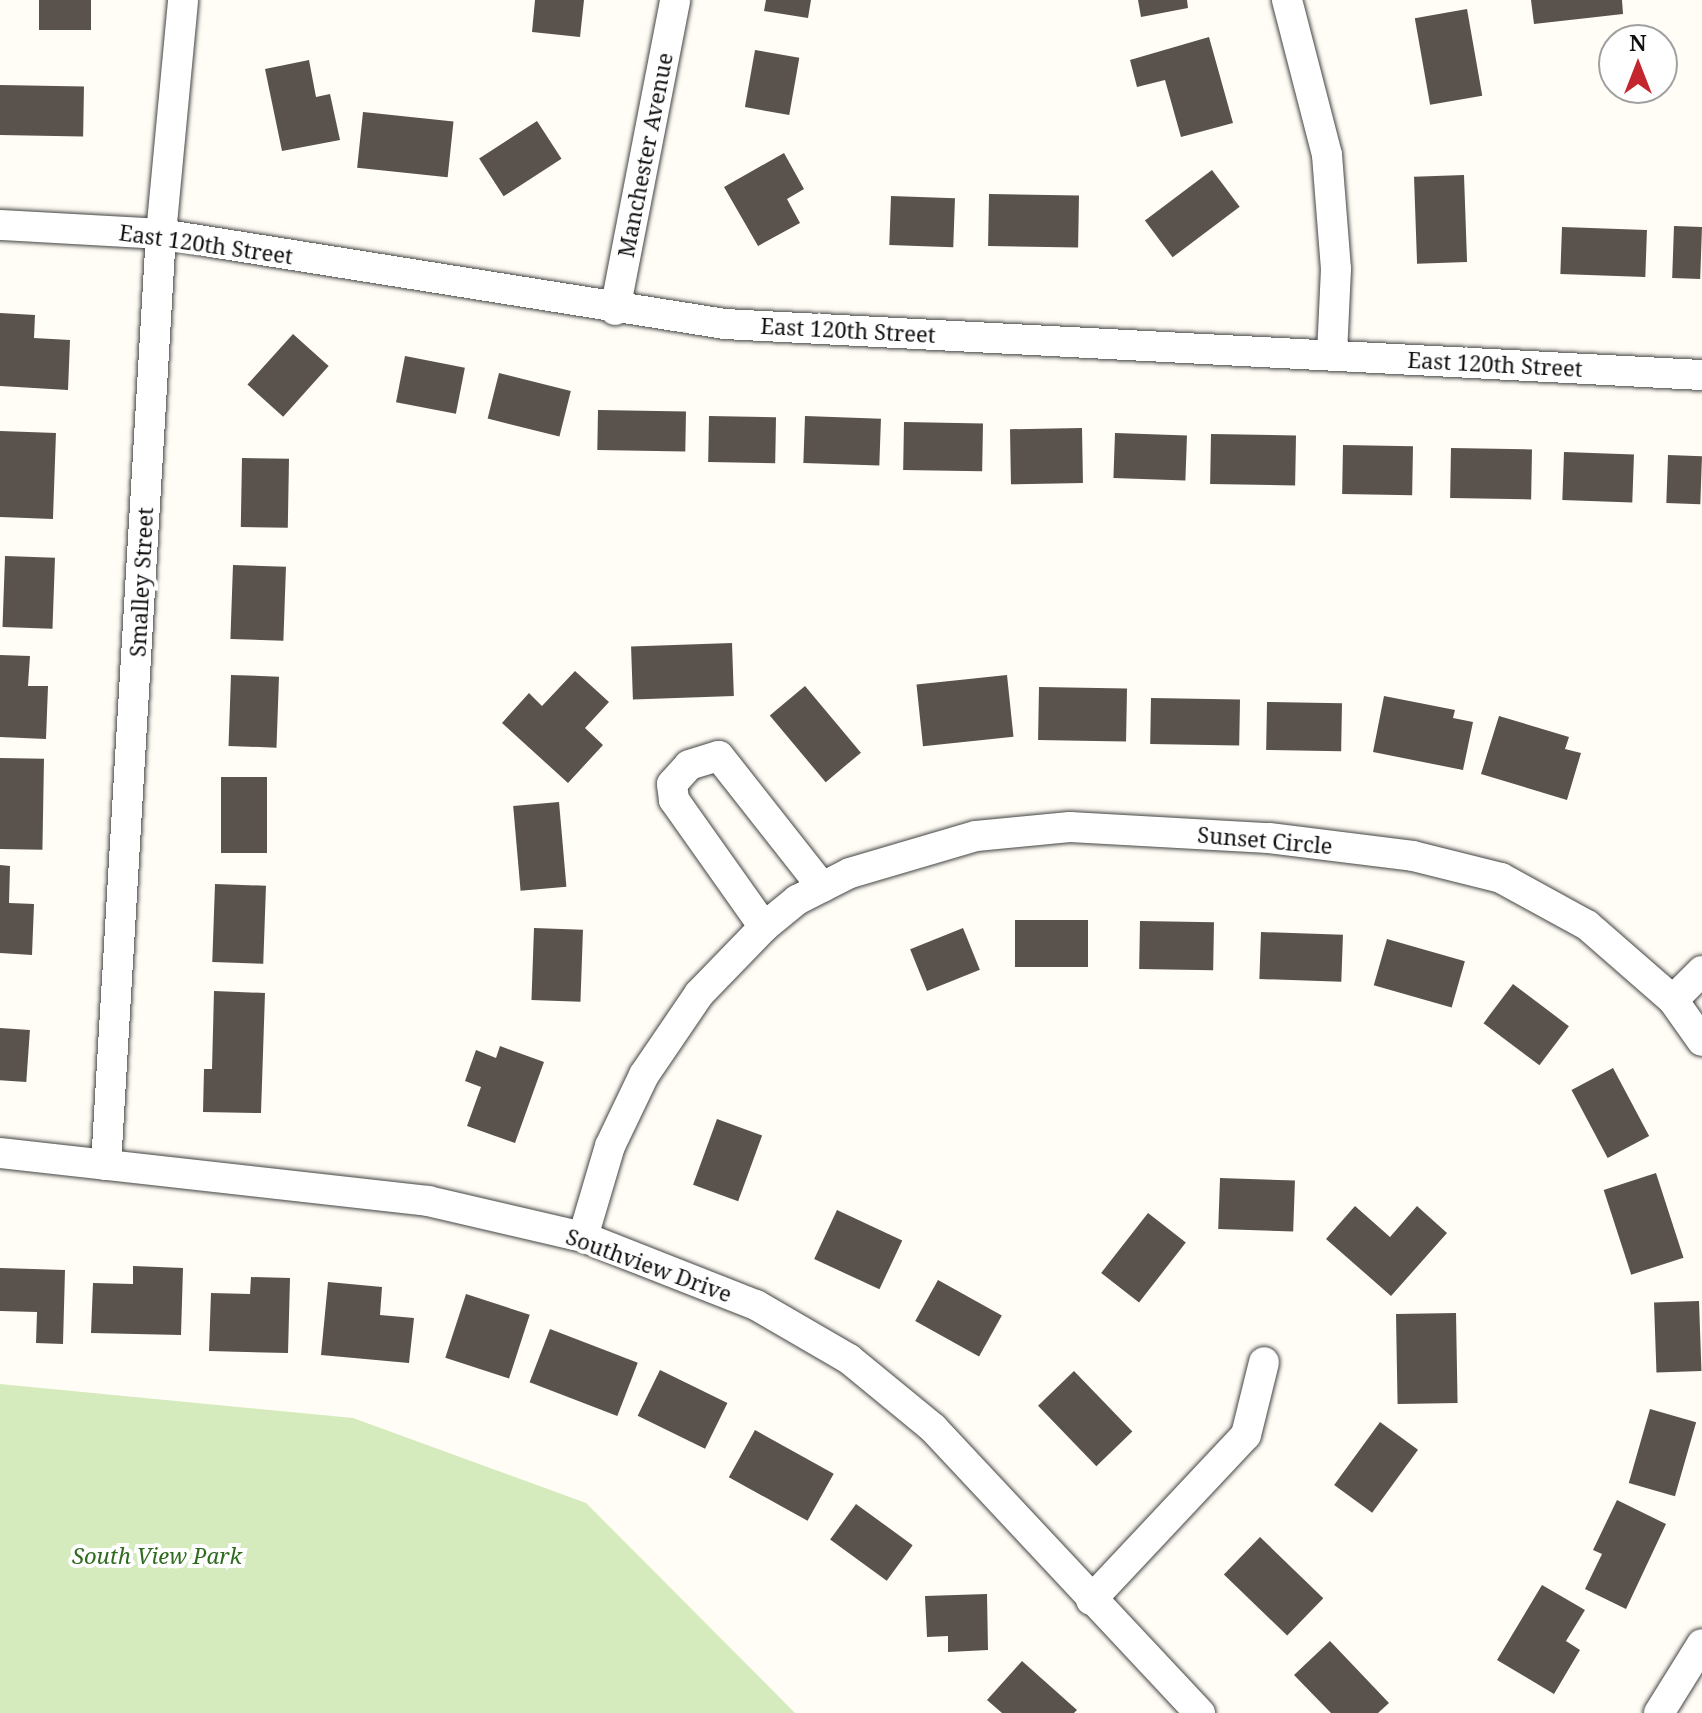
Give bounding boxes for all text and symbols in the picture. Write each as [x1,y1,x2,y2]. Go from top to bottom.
north arrow [1598,24,1678,104]
text: N [1629,27,1647,57]
street label: Manchester Avenue [612,50,678,260]
street label: East 120th Street [117,219,295,269]
street label: East 120th Street [760,312,936,348]
street label: East 120th Street [1407,346,1583,382]
street label: Smalley Street [124,506,158,658]
street label: Sunset Circle [1196,821,1334,859]
street label: Southview Drive [563,1223,735,1307]
park label: South View Park [72,1543,242,1569]

